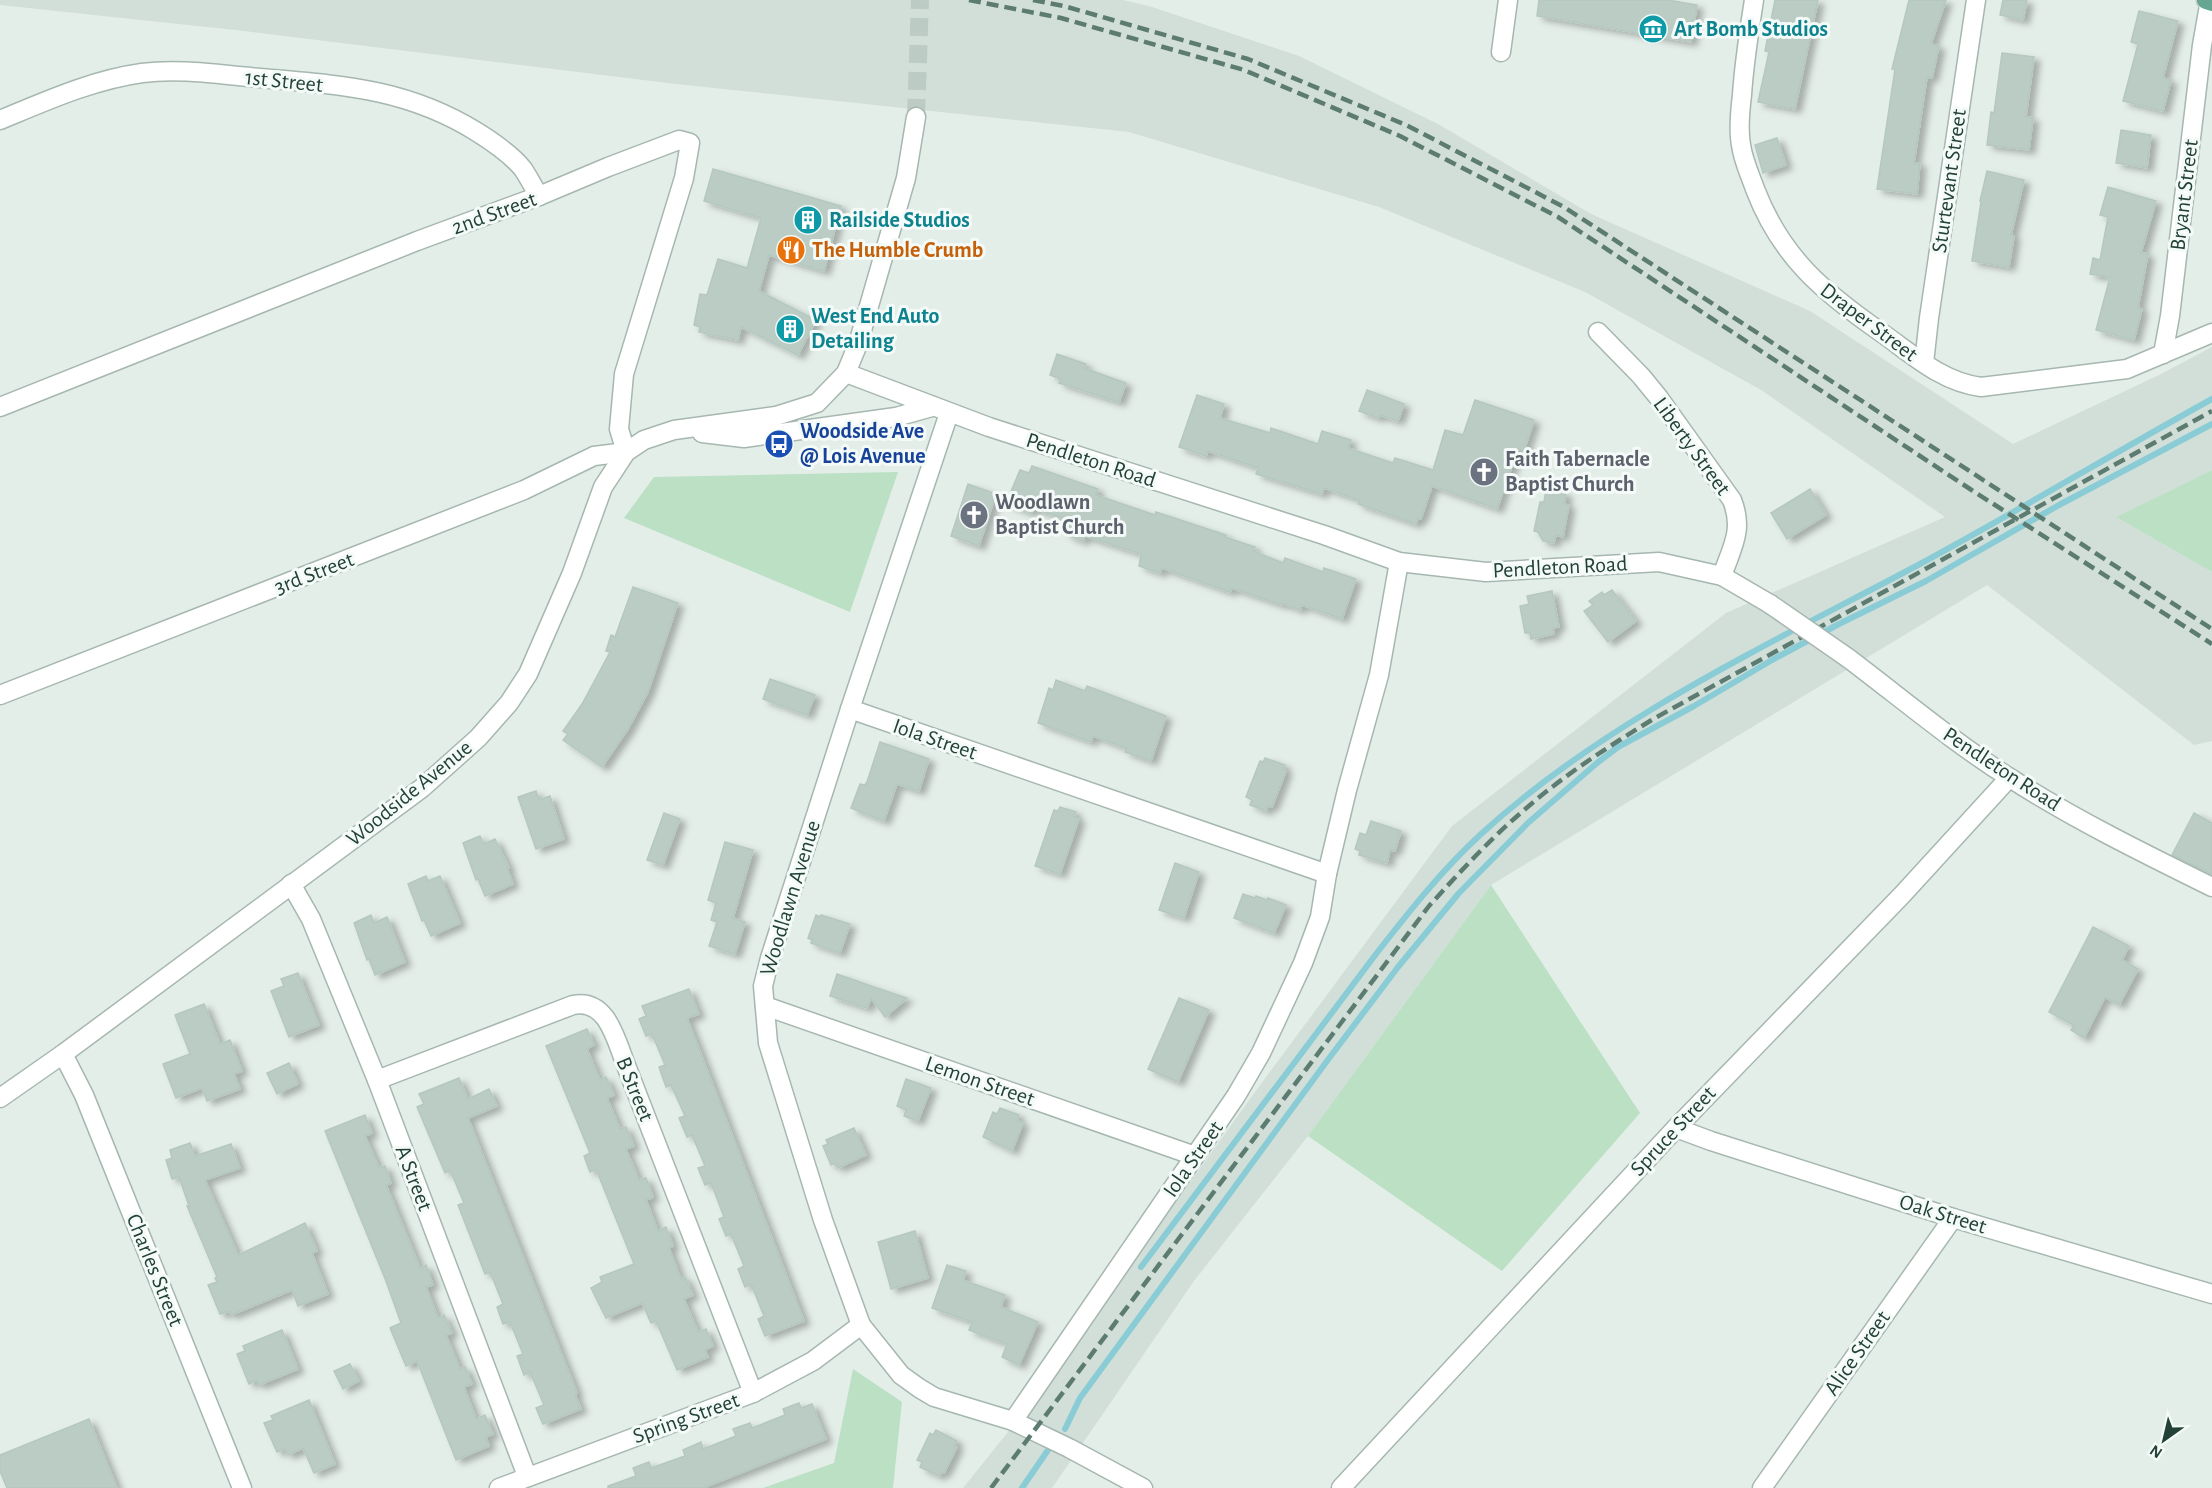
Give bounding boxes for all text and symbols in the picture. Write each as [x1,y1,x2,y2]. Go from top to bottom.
museum icon: Art Bomb Studios [1637,13,1669,45]
place label: Art Bomb Studios [1674,18,1828,40]
street label: 1st Street [244,66,324,96]
street label: Sturtevant Street [1928,108,1970,254]
street label: Bryant Street [2166,138,2202,252]
street label: 2nd Street [449,188,539,238]
building icon: Railside Studios [792,204,824,236]
place label: Railside Studios [829,209,970,231]
restaurant icon: The Humble Crumb [775,234,807,266]
place label: The Humble Crumb [812,239,983,261]
street label: Draper Street [1816,279,1922,365]
place label: West End Auto Detailing [811,305,939,352]
building icon: West End Auto Detailing [774,313,806,345]
street label: Liberty Street [1649,393,1735,499]
place label: Woodside Ave @ Lois Avenue [800,420,926,467]
bus stop icon: Woodside Ave @ Lois Avenue [763,428,795,460]
street label: Pendleton Road [1023,429,1159,491]
place label: Faith Tabernacle Baptist Church [1505,448,1650,495]
church icon: Faith Tabernacle Baptist Church [1468,456,1500,488]
place label: Woodlawn Baptist Church [995,491,1124,538]
church icon: Woodlawn Baptist Church [958,499,990,531]
street label: 3rd Street [271,548,357,598]
street label: Pendleton Road [1492,552,1628,582]
street label: Iola Street [890,714,980,764]
street label: Pendleton Road [1939,723,2065,815]
street label: Woodside Avenue [342,736,476,850]
street label: Woodlawn Avenue [756,818,824,978]
street label: Lemon Street [923,1052,1037,1110]
street label: B Street [612,1054,658,1124]
street label: Spruce Street [1626,1082,1720,1180]
street label: Iola Street [1159,1117,1227,1201]
street label: A Street [392,1142,436,1214]
street label: Oak Street [1897,1190,1989,1238]
street label: Charles Street [122,1211,188,1329]
street label: Alice Street [1820,1307,1894,1399]
street label: Spring Street [630,1389,742,1447]
north arrow [2134,1410,2194,1470]
text: N [2147,1442,2165,1461]

